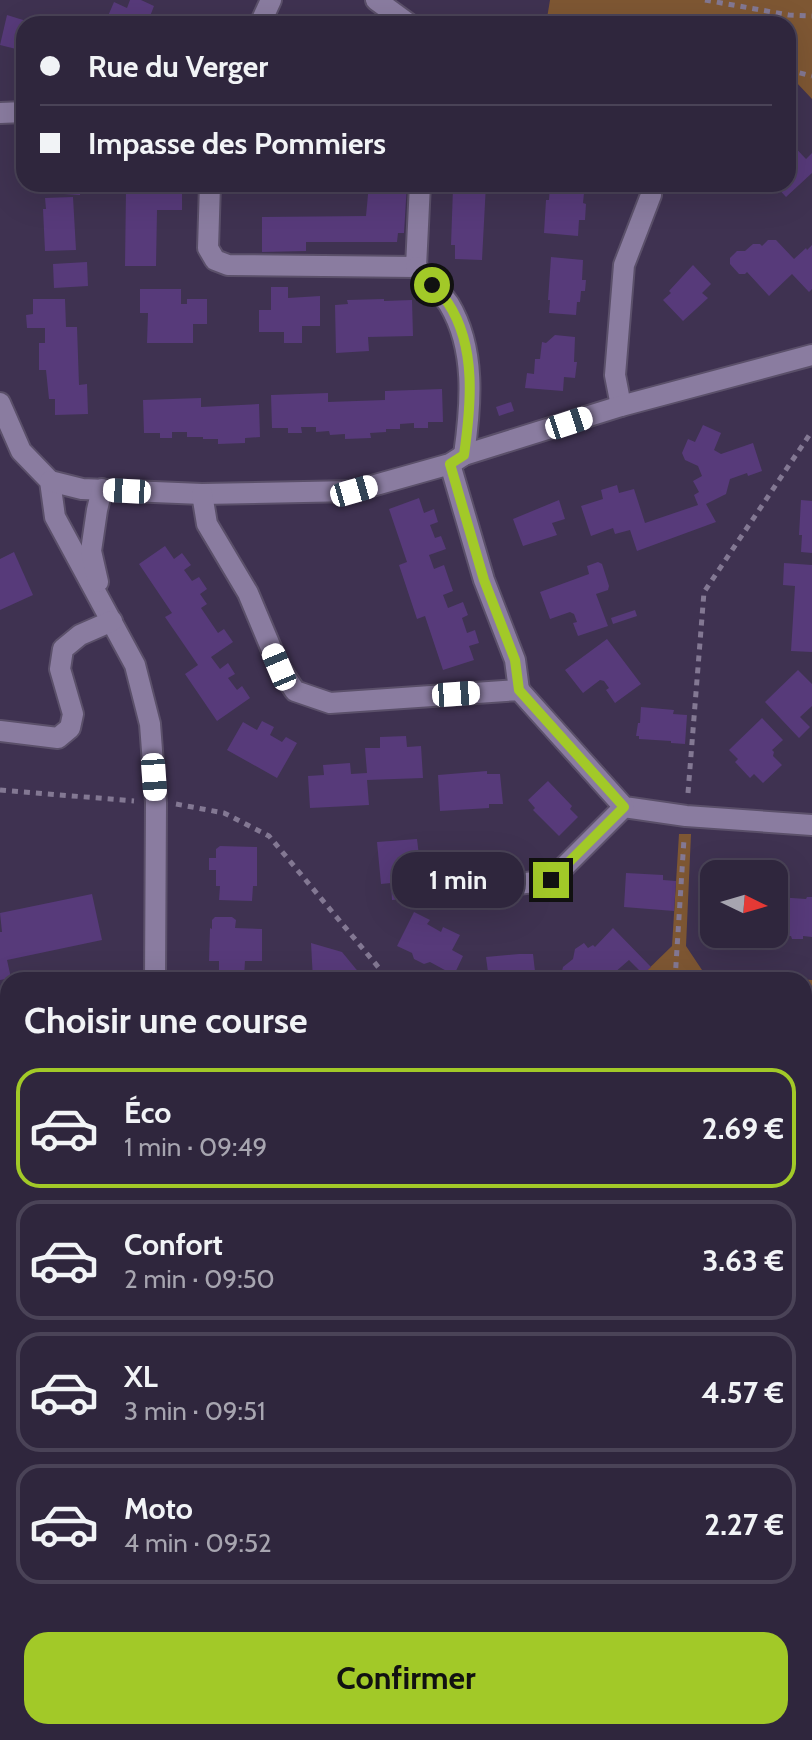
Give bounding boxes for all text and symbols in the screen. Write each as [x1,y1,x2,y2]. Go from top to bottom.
text: Rue du Verger [88,48,268,85]
text: Impasse des Pommiers [88,125,386,162]
route start [414,267,450,303]
car [542,404,596,442]
car [328,473,380,509]
car [102,478,152,504]
car [259,640,299,694]
car [431,680,481,708]
car [140,752,168,802]
callout: 1 min [391,852,523,908]
north arrow [700,860,788,948]
map controls [700,860,788,948]
route end [533,862,569,898]
text: 1 min [429,864,487,896]
text: Choisir une course [24,998,307,1042]
icon: car [28,1092,100,1164]
text: Éco [124,1094,171,1131]
text: 2.69 € [702,1110,784,1147]
text: 1 min · 09:49 [124,1131,267,1163]
icon: car [28,1224,100,1296]
text: Confort [124,1226,223,1263]
text: 3.63 € [702,1242,784,1279]
text: 2 min · 09:50 [124,1263,275,1295]
icon: car [28,1356,100,1428]
text: XL [124,1358,158,1395]
text: 4.57 € [701,1374,784,1411]
text: 3 min · 09:51 [124,1395,266,1427]
icon: car [28,1488,100,1560]
text: Moto [124,1490,193,1527]
text: 2.27 € [704,1506,784,1543]
text: 4 min · 09:52 [124,1527,272,1559]
button: Confirmer [24,1632,788,1724]

